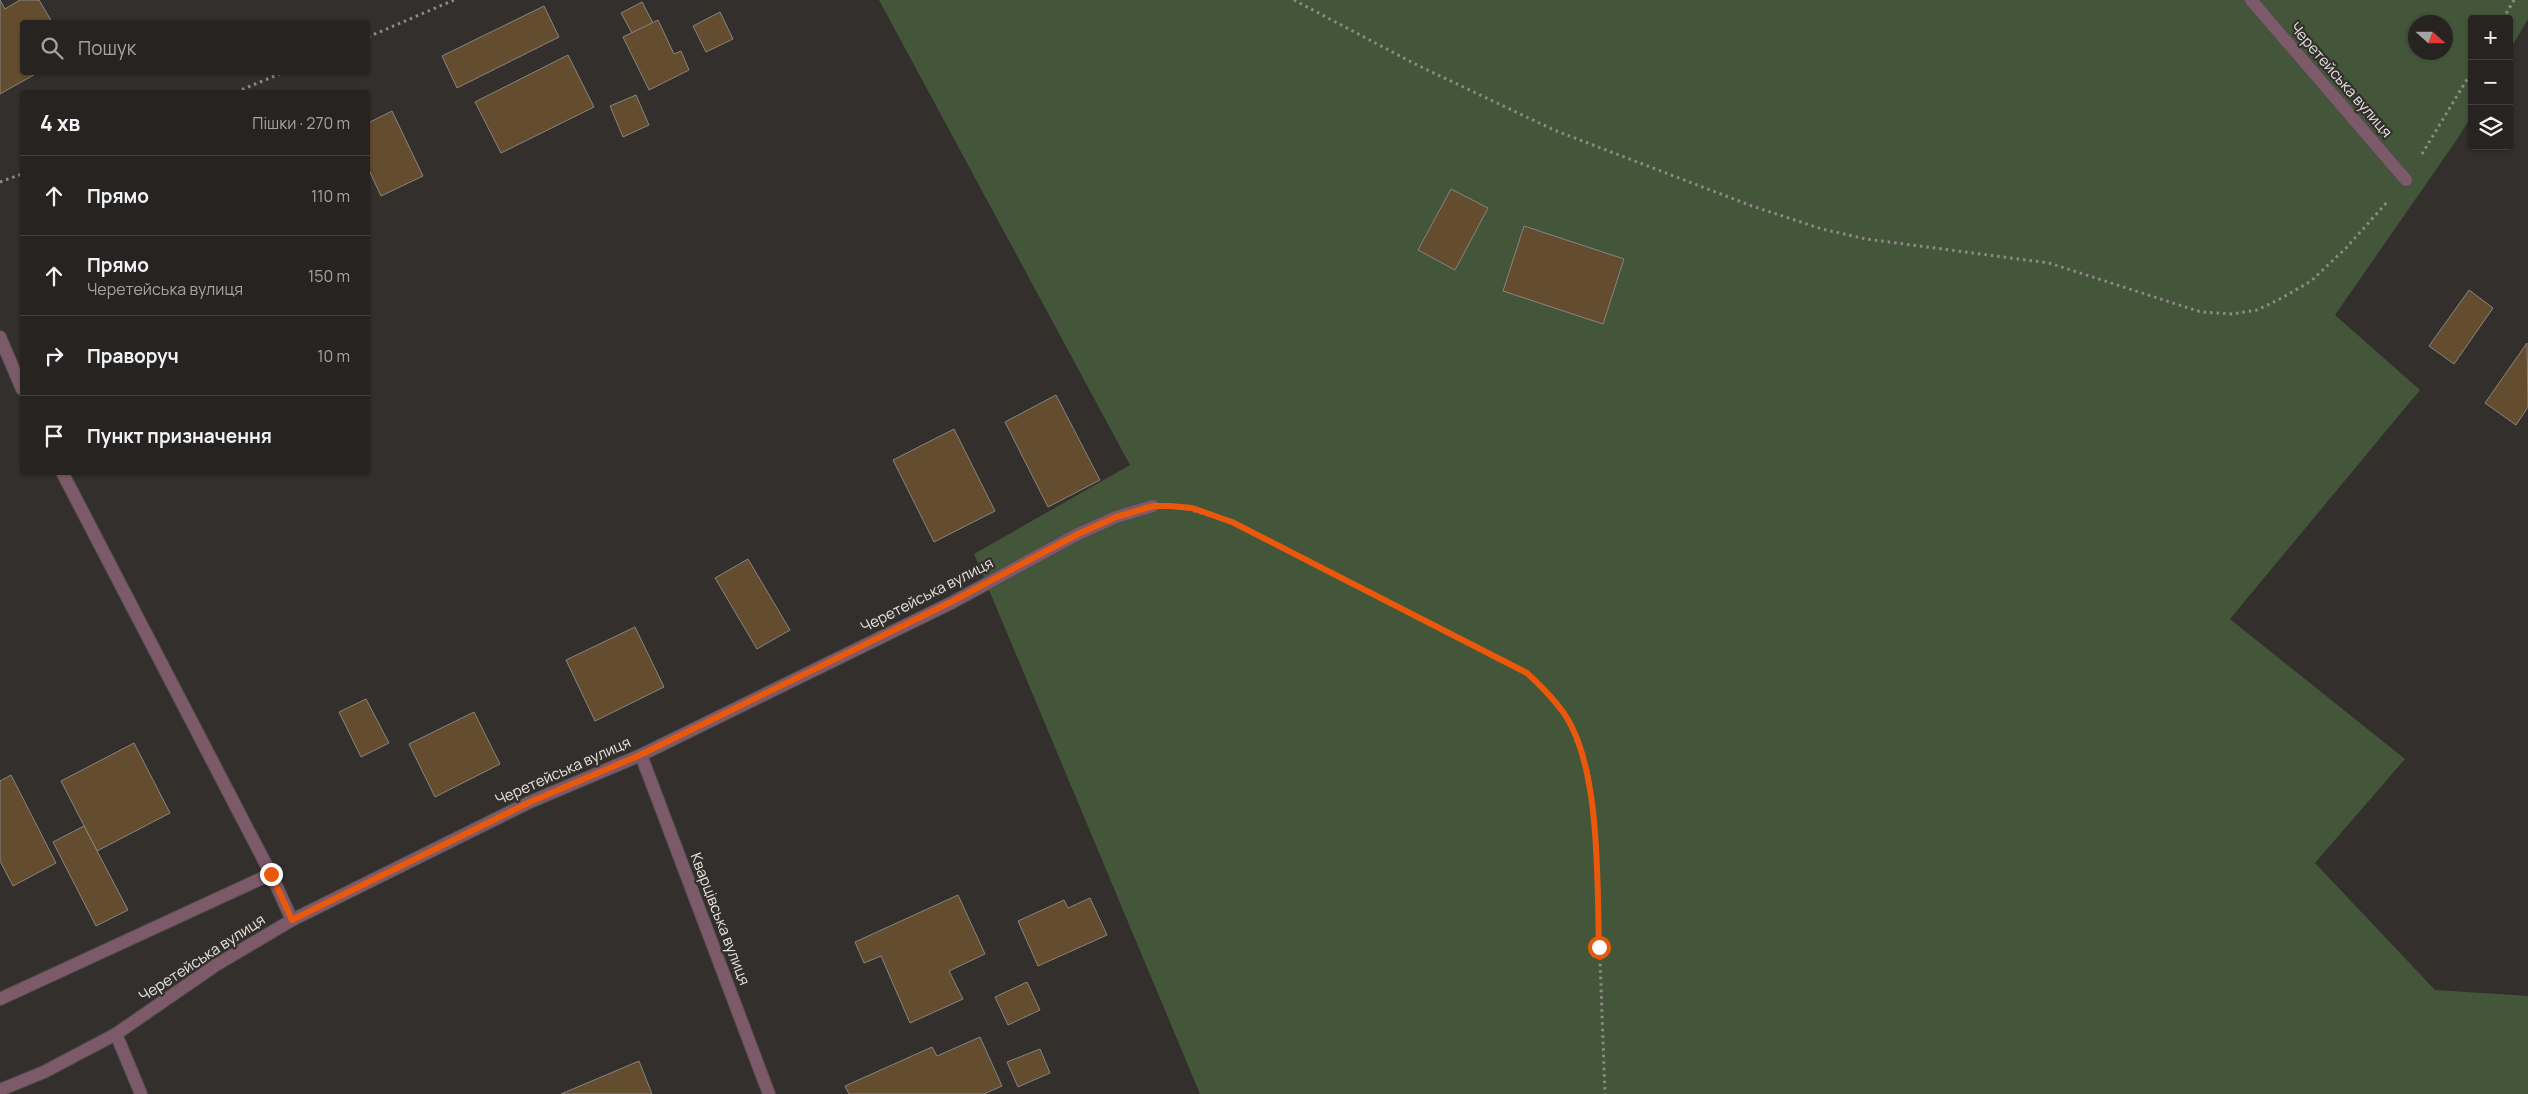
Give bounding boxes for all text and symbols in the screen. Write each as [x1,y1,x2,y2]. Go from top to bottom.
north arrow [2408,15,2453,60]
map controls [2468,15,2513,150]
button: + [2468,15,2513,60]
street label: Черетейська вулиця [2285,18,2397,142]
search box [20,20,370,75]
icon: search [38,34,66,62]
text: Пошук [78,35,136,61]
button: − [2468,60,2513,105]
button: layers [2468,105,2513,150]
text: 4 хв [40,109,80,137]
text: Пішки · 270 m [252,112,350,134]
icon: ahead [40,182,68,210]
text: Прямо [87,183,149,209]
text: 110 m [311,185,350,207]
text: Прямо [87,252,149,278]
icon: ahead [40,262,68,290]
text: 150 m [308,265,350,287]
text: Черетейська вулиця [87,278,243,300]
icon: right [40,342,68,370]
text: Праворуч [87,343,179,369]
text: 10 m [317,345,350,367]
icon: arrive [40,422,68,450]
text: Пункт призначення [87,423,272,449]
street label: Черетейська вулиця [857,552,997,637]
street label: Черетейська вулиця [492,731,634,810]
street label: Кварцівська вулиця [686,850,755,988]
route end [260,863,283,886]
street label: Черетейська вулиця [135,909,269,1006]
route start [1588,936,1611,959]

